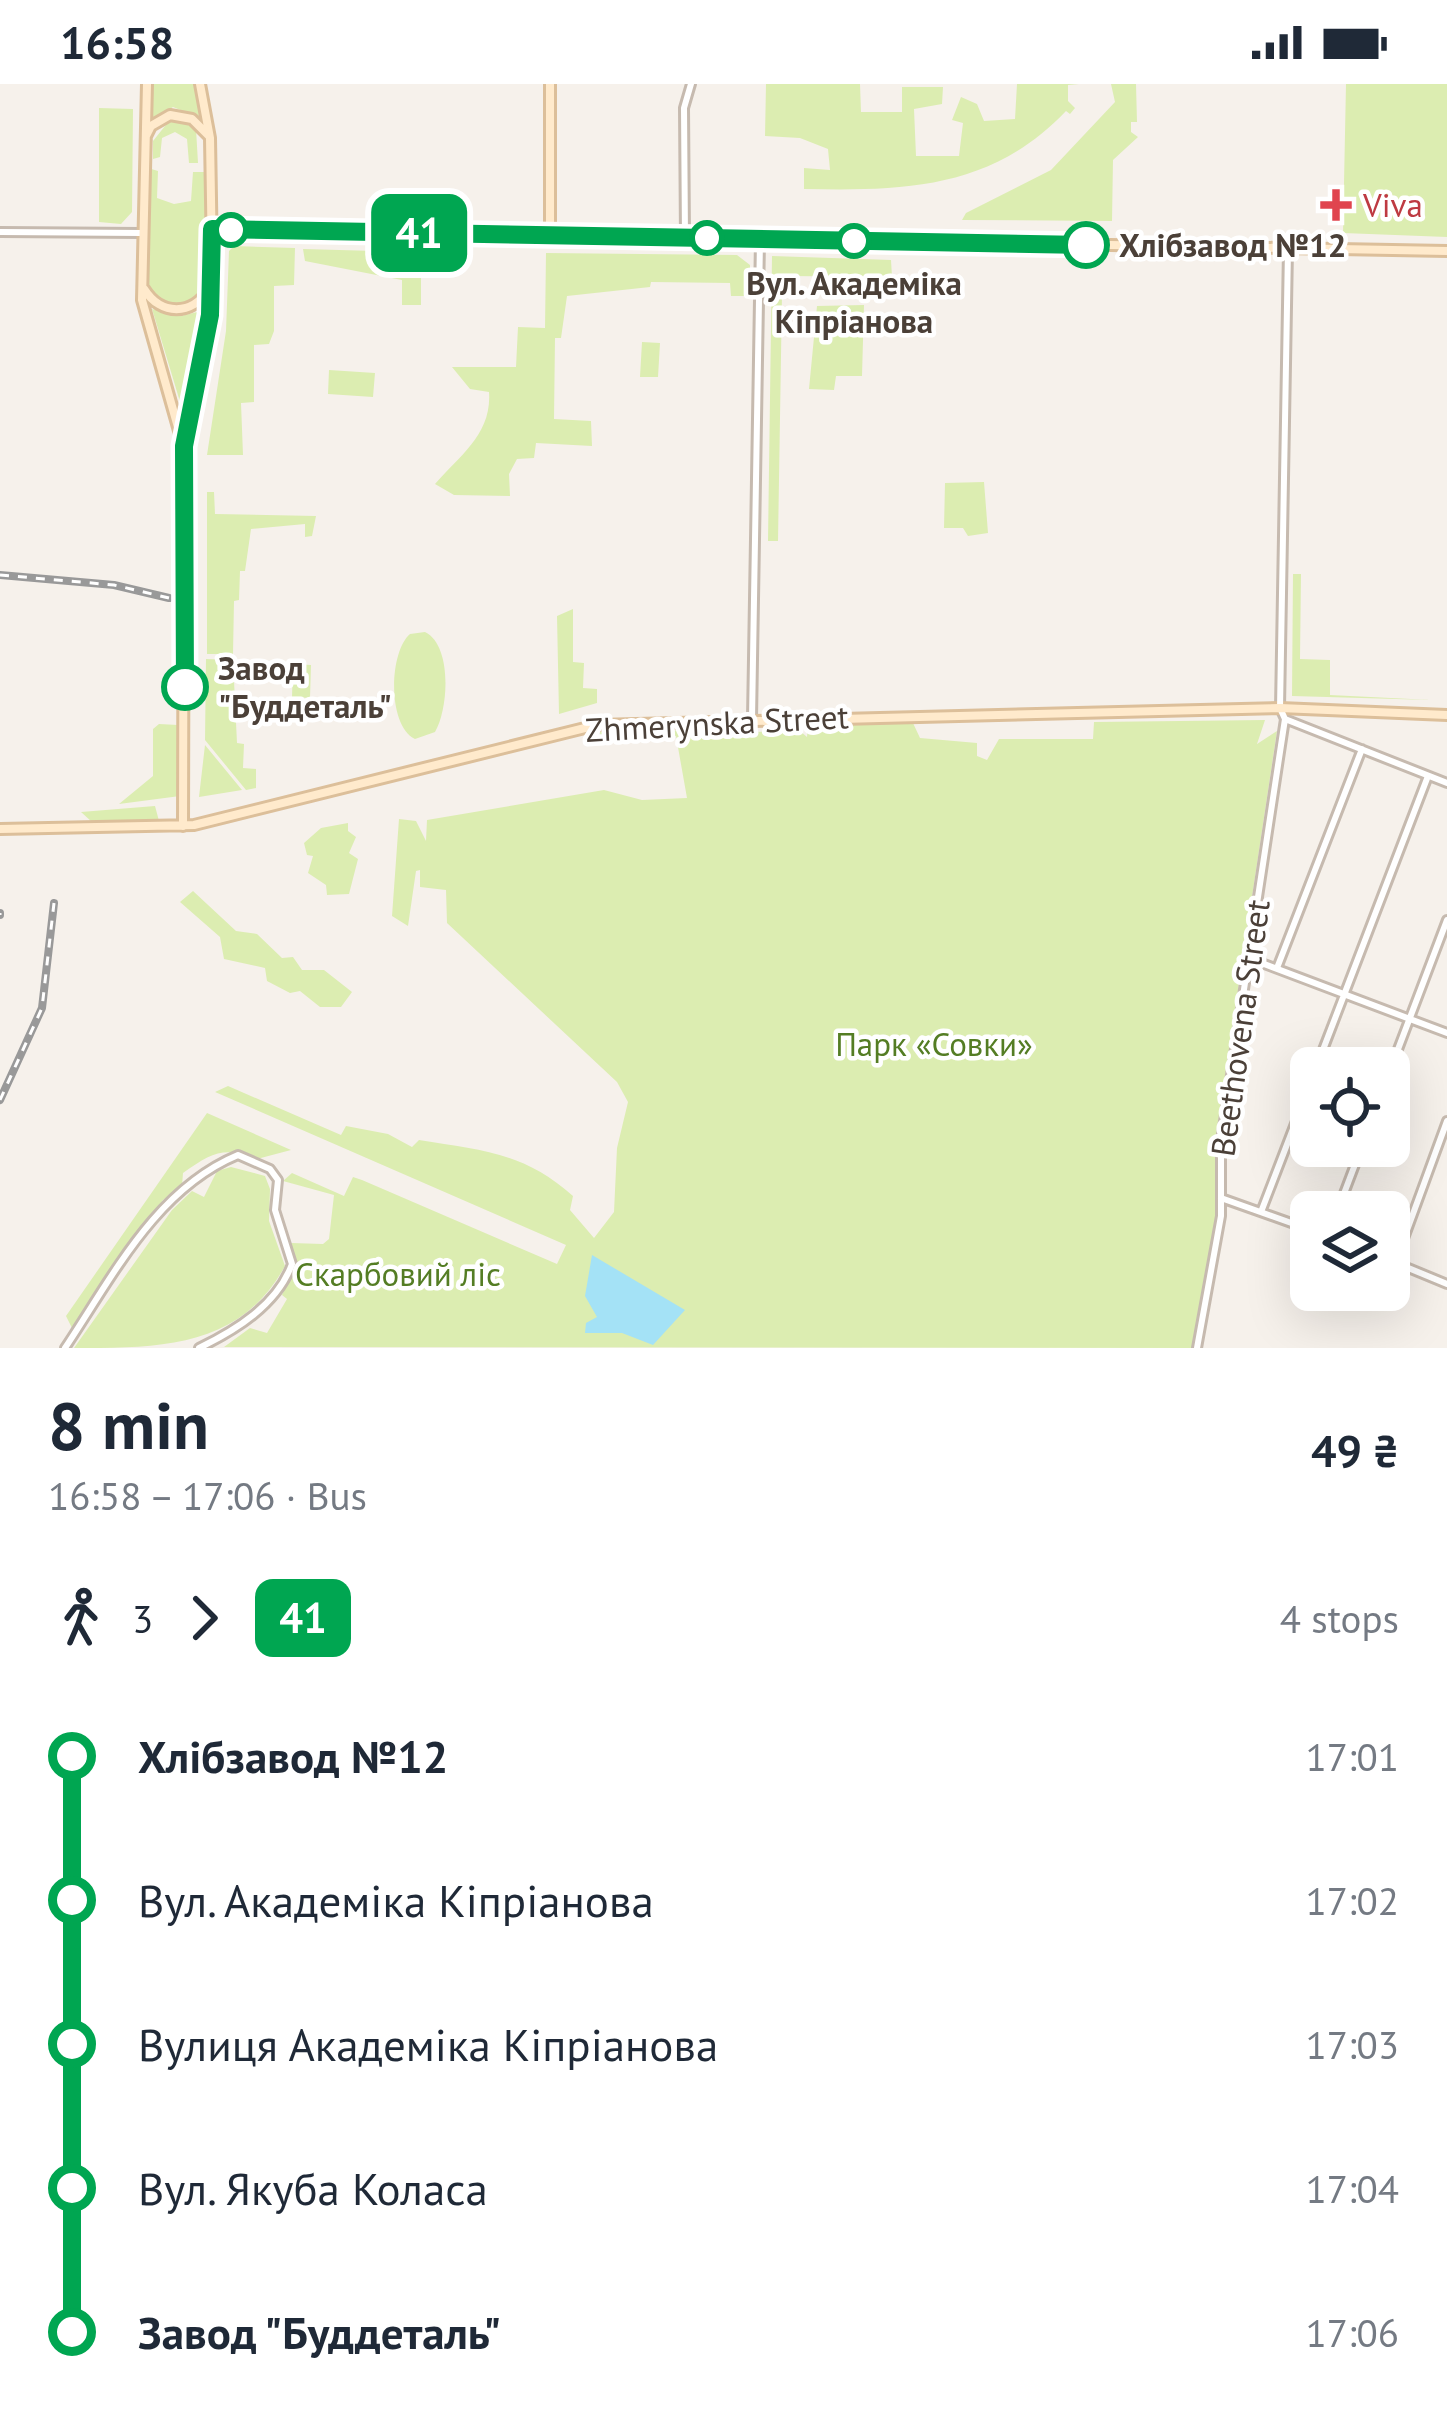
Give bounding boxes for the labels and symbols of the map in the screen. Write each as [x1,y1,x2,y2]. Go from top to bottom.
place label: Viva [1362,183,1423,226]
marker: Viva [1320,189,1352,221]
line badge: 41 [365,194,473,272]
unlabelled marker [215,214,247,246]
unlabelled marker [691,222,723,254]
marker: Хлібзавод №12 [1064,223,1108,267]
place label: Хлібзавод №12 [1119,223,1347,266]
marker: Вул. Академіка Кіпріанова [838,225,870,257]
place label: Вул. Академіка Кіпріанова [746,261,962,342]
place label: Завод "Буддеталь" [218,646,392,727]
marker: Завод "Буддеталь" [163,665,207,709]
street label: Zhmerynska Street [584,694,850,751]
street label: Beethovena Street [1200,897,1279,1159]
park label: Парк «Совки» [835,1022,1033,1065]
park label: Скарбовий ліс [295,1252,501,1295]

